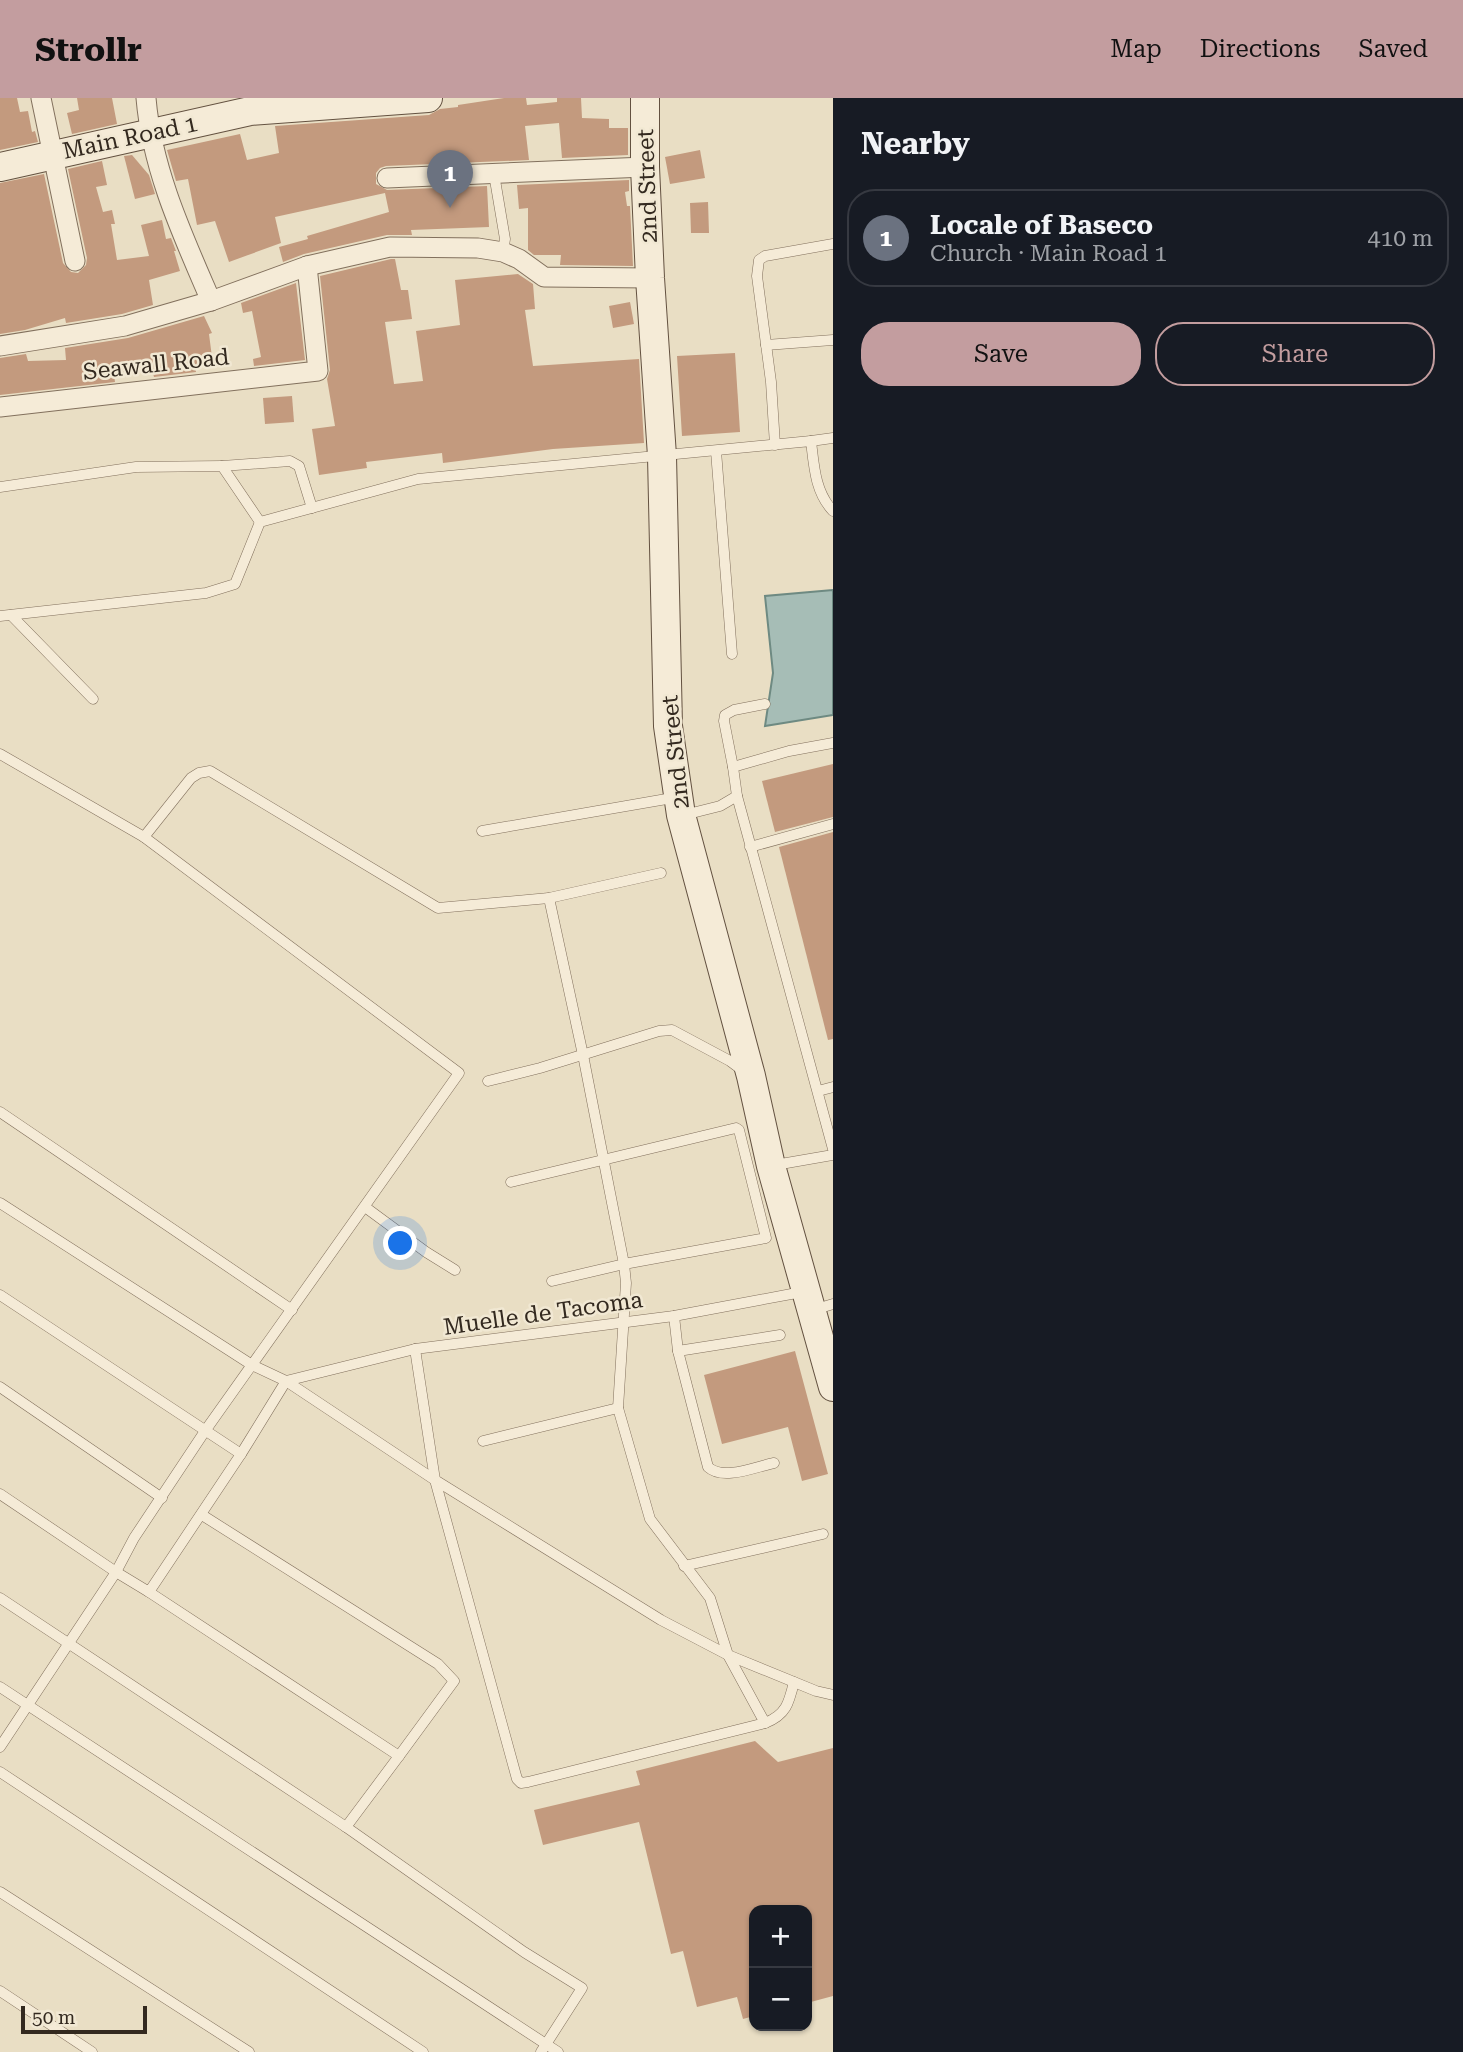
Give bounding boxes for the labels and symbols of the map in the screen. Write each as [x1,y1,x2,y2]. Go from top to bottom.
street label: Main Road 1 [60,110,200,165]
street label: 2nd Street [632,128,663,244]
pin: 1 [427,150,473,208]
street label: Seawall Road [82,343,231,386]
street label: 2nd Street [656,693,695,810]
your location [383,1226,417,1260]
street label: Muelle de Tacoma [442,1286,645,1341]
scale bar [21,2003,147,2035]

